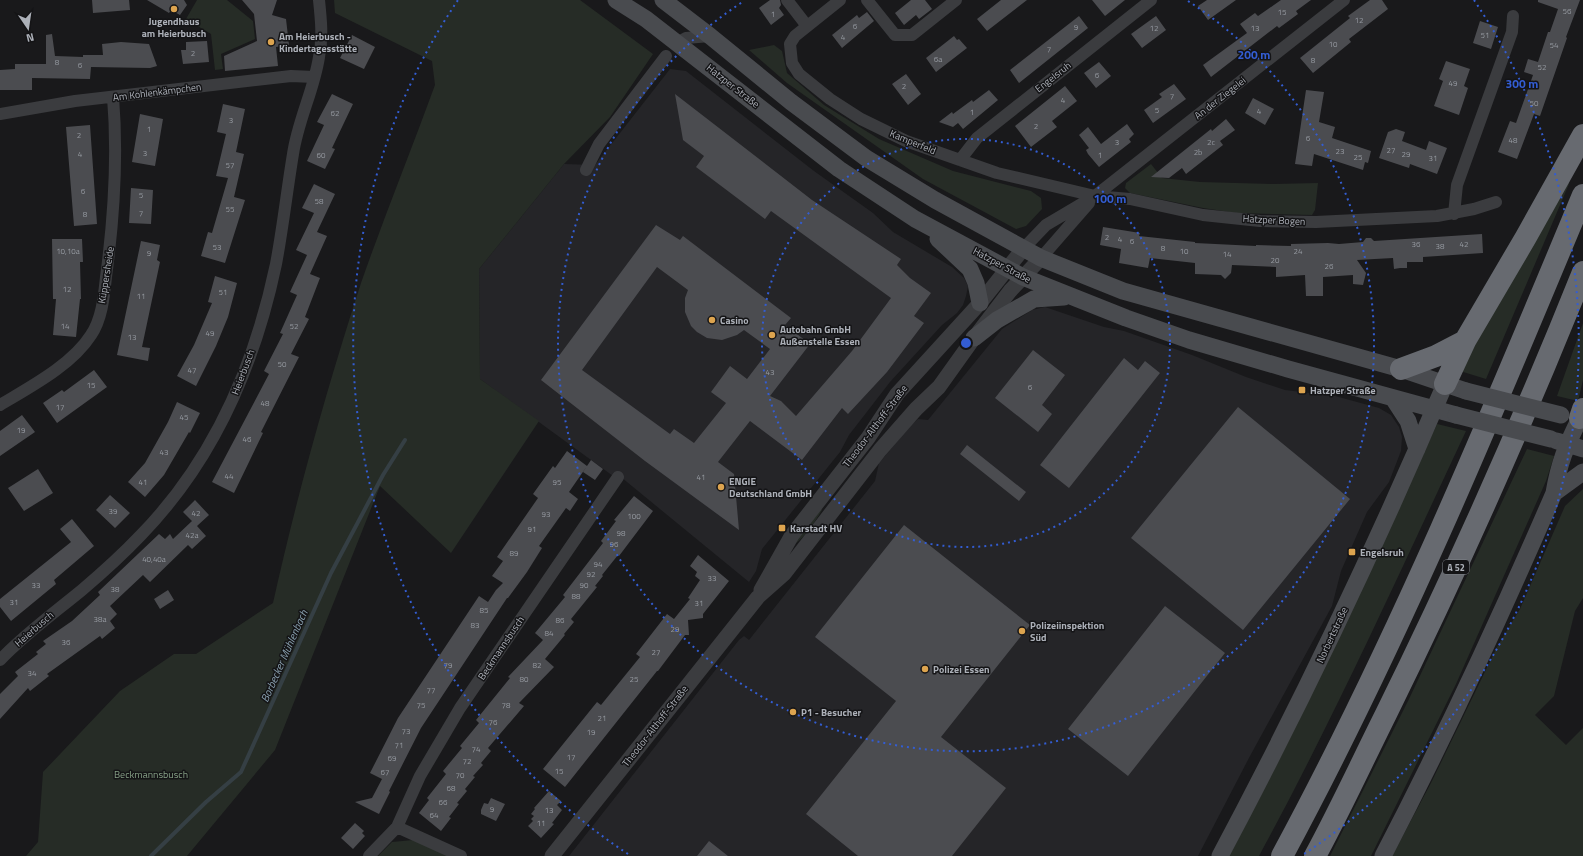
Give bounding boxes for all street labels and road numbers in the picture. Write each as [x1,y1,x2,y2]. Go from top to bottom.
street label: Engelsruh [1032,58,1074,96]
street label: Hatzper Straße [703,60,763,112]
street label: An der Ziegelei [1191,73,1249,123]
street label: Am Kohlenkämpchen [112,79,202,105]
street label: Kamperfeld [888,126,938,158]
street label: Hatzper Bogen [1242,211,1306,229]
street label: Hatzper Straße [970,243,1034,287]
street label: Küppersheide [94,245,118,305]
street label: Heierbusch [228,347,258,397]
street label: Theodor-Althoff-Straße [839,382,911,470]
road number: A 52 [1443,560,1469,574]
street label: Norbertstraße [1312,605,1352,665]
street label: Heierbusch [11,608,57,650]
street label: Beckmannsbusch [474,613,528,683]
street label: Theodor-Althoff-Straße [618,682,692,770]

